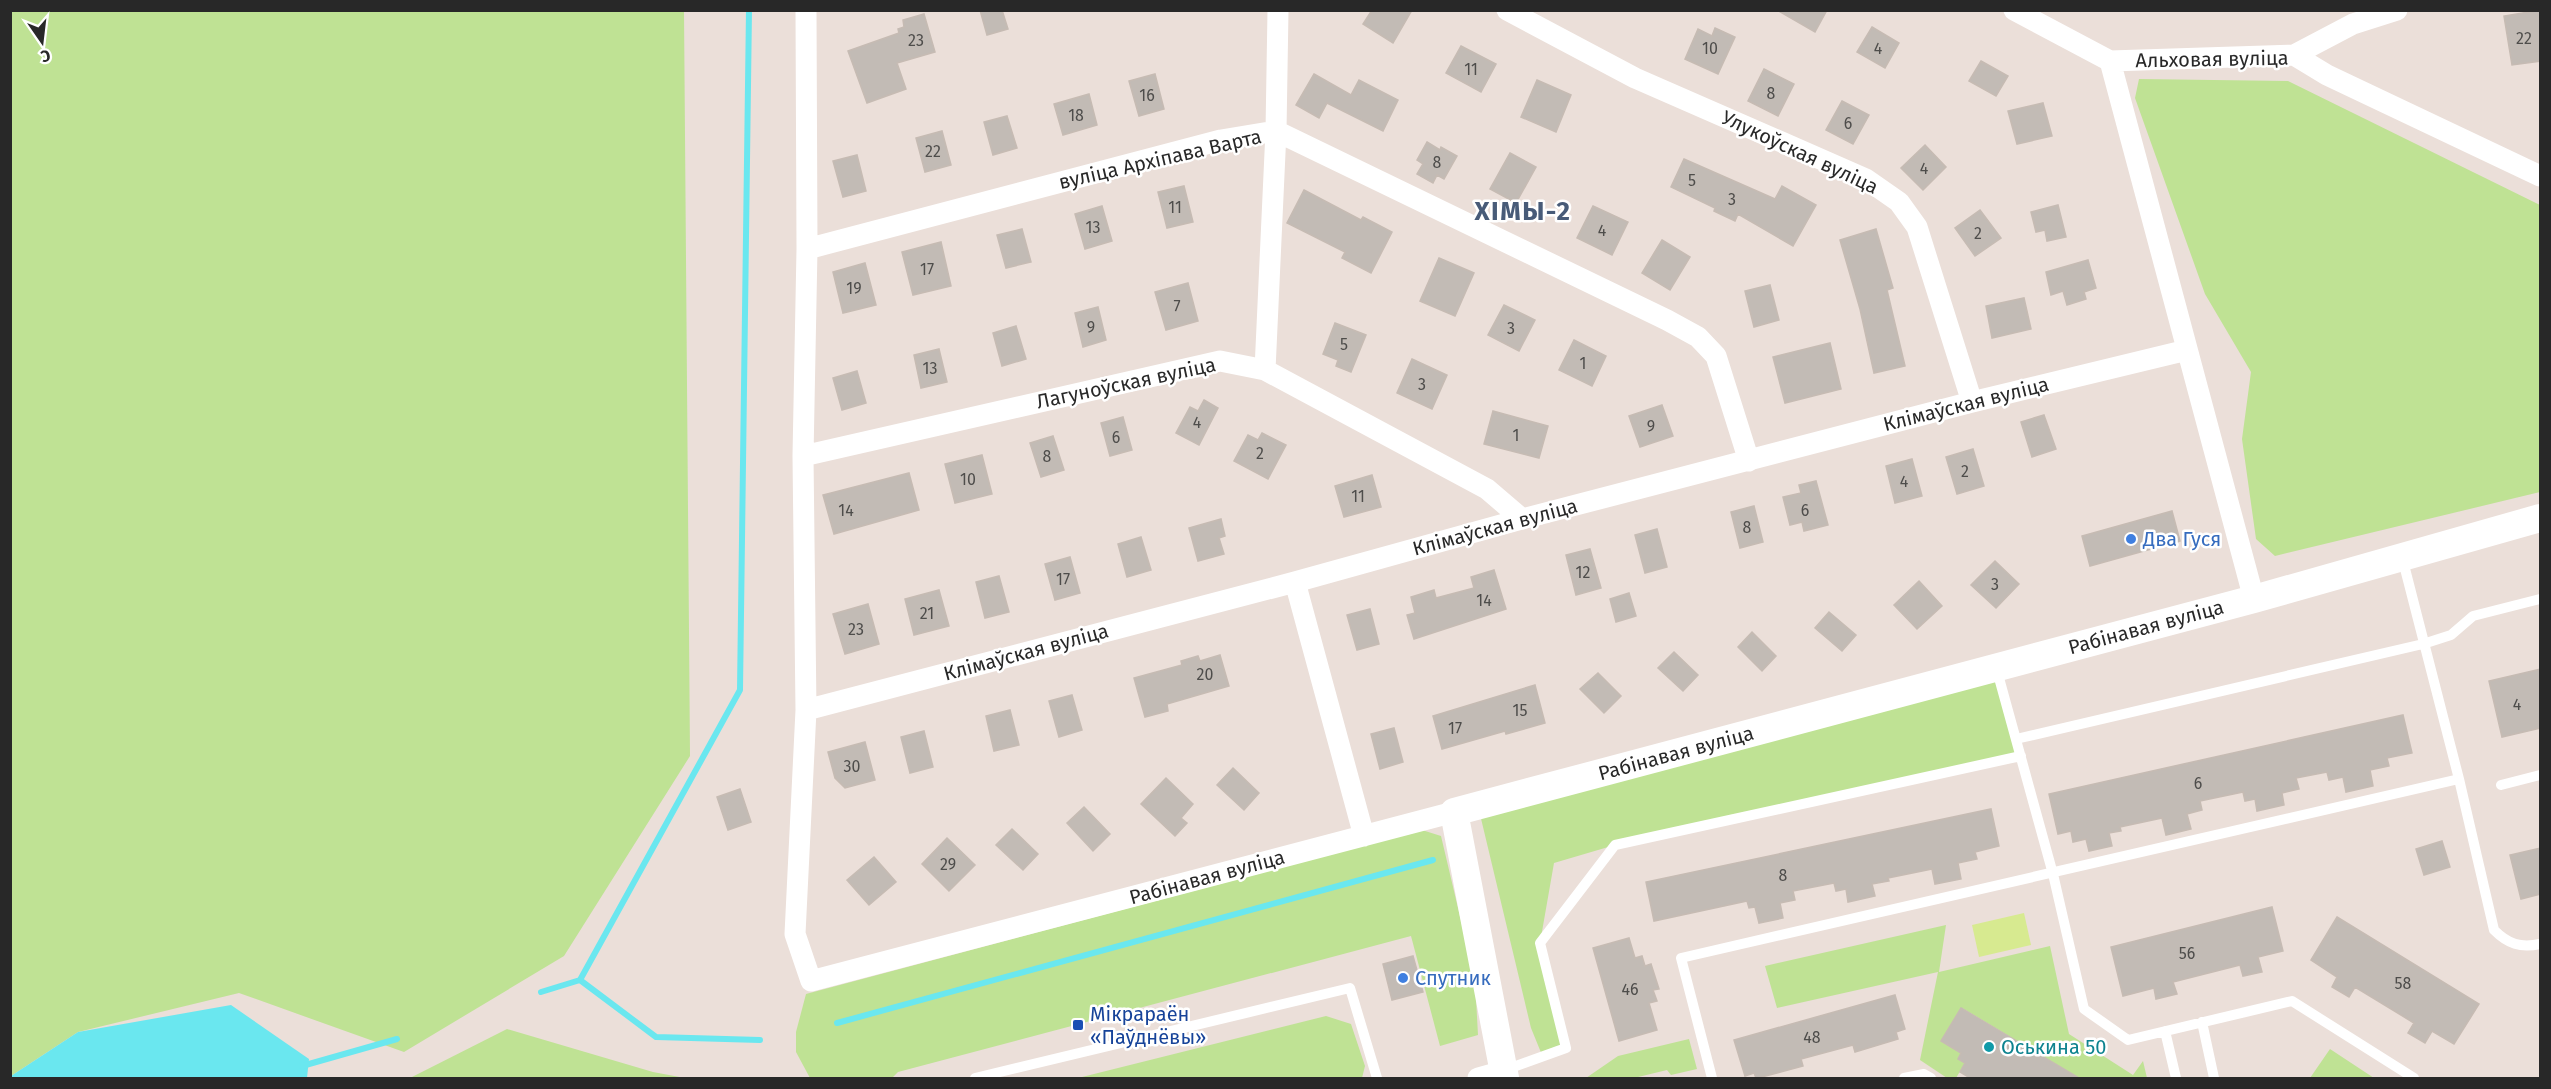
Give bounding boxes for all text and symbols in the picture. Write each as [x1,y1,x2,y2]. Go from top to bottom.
north arrow [12,12,72,72]
house number: 22 [2516,29,2532,48]
house number: 23 [908,31,924,50]
house number: 10 [1702,39,1718,58]
house number: 4 [1874,39,1883,58]
text: С [38,46,52,67]
street label: Альховая вуліца [2135,46,2289,72]
house number: 11 [1464,60,1478,79]
house number: 8 [1767,84,1776,103]
house number: 16 [1139,86,1155,105]
street label: Улукоўская вуліца [1718,105,1882,199]
house number: 18 [1068,106,1084,125]
house number: 6 [1844,114,1852,133]
street label: вуліца Архіпава Варта [1056,124,1264,194]
house number: 22 [925,142,941,161]
house number: 8 [1433,153,1442,172]
house number: 4 [1920,159,1929,178]
house number: 5 [1688,171,1696,190]
house number: 3 [1728,190,1736,209]
district label: ХІМЫ-2 [1473,196,1572,227]
house number: 11 [1168,198,1182,217]
house number: 13 [1086,218,1100,237]
house number: 4 [1598,221,1607,240]
house number: 2 [1974,224,1982,243]
house number: 17 [920,260,934,279]
house number: 19 [846,279,862,298]
house number: 7 [1173,297,1181,316]
house number: 9 [1087,318,1095,337]
house number: 3 [1507,319,1515,338]
house number: 5 [1340,335,1348,354]
street label: Лагуноўская вуліца [1034,352,1218,414]
house number: 1 [1580,354,1586,373]
house number: 13 [923,359,937,378]
street label: Клімаўская вуліца [1881,372,2051,436]
house number: 3 [1418,375,1426,394]
house number: 4 [1193,413,1202,432]
house number: 9 [1647,417,1655,436]
house number: 1 [1513,426,1519,445]
house number: 6 [1112,428,1120,447]
house number: 2 [1256,444,1264,463]
house number: 8 [1043,447,1052,466]
house number: 2 [1961,462,1969,481]
house number: 10 [960,470,976,489]
house number: 4 [1900,472,1909,491]
house number: 11 [1351,487,1365,506]
street label: Клімаўская вуліца [1410,493,1580,561]
house number: 14 [838,501,854,520]
house number: 6 [1801,501,1809,520]
house number: 8 [1743,518,1752,537]
place label: Два Гуся [2142,527,2221,551]
marker: Два Гуся [2124,532,2138,546]
house number: 12 [1576,563,1590,582]
house number: 17 [1056,570,1070,589]
house number: 3 [1991,575,1999,594]
house number: 14 [1476,591,1492,610]
street label: Рабінавая вуліца [2066,595,2226,659]
house number: 21 [920,604,934,623]
street label: Клімаўская вуліца [941,618,1111,686]
house number: 23 [848,620,864,639]
house number: 20 [1197,665,1213,684]
house number: 4 [2513,695,2522,714]
house number: 15 [1513,701,1527,720]
house number: 17 [1448,719,1462,738]
street label: Рабінавая вуліца [1596,721,1756,785]
house number: 30 [844,757,861,776]
house number: 6 [2194,774,2202,793]
street label: Рабінавая вуліца [1127,845,1287,909]
house number: 29 [940,855,956,874]
house number: 8 [1779,866,1788,885]
house number: 56 [2179,944,2195,963]
place label: Спутник [1415,966,1491,990]
marker: Спутник [1396,971,1410,985]
house number: 58 [2395,974,2412,993]
house number: 46 [1621,980,1639,999]
place label: Мікрараён «Паўднёвы» [1090,1002,1206,1049]
marker: Мікрараён «Паўднёвы» [1071,1018,1085,1032]
house number: 48 [1803,1028,1821,1047]
place label: Оськина 50 [2001,1035,2106,1059]
marker: Оськина 50 [1982,1040,1996,1054]

